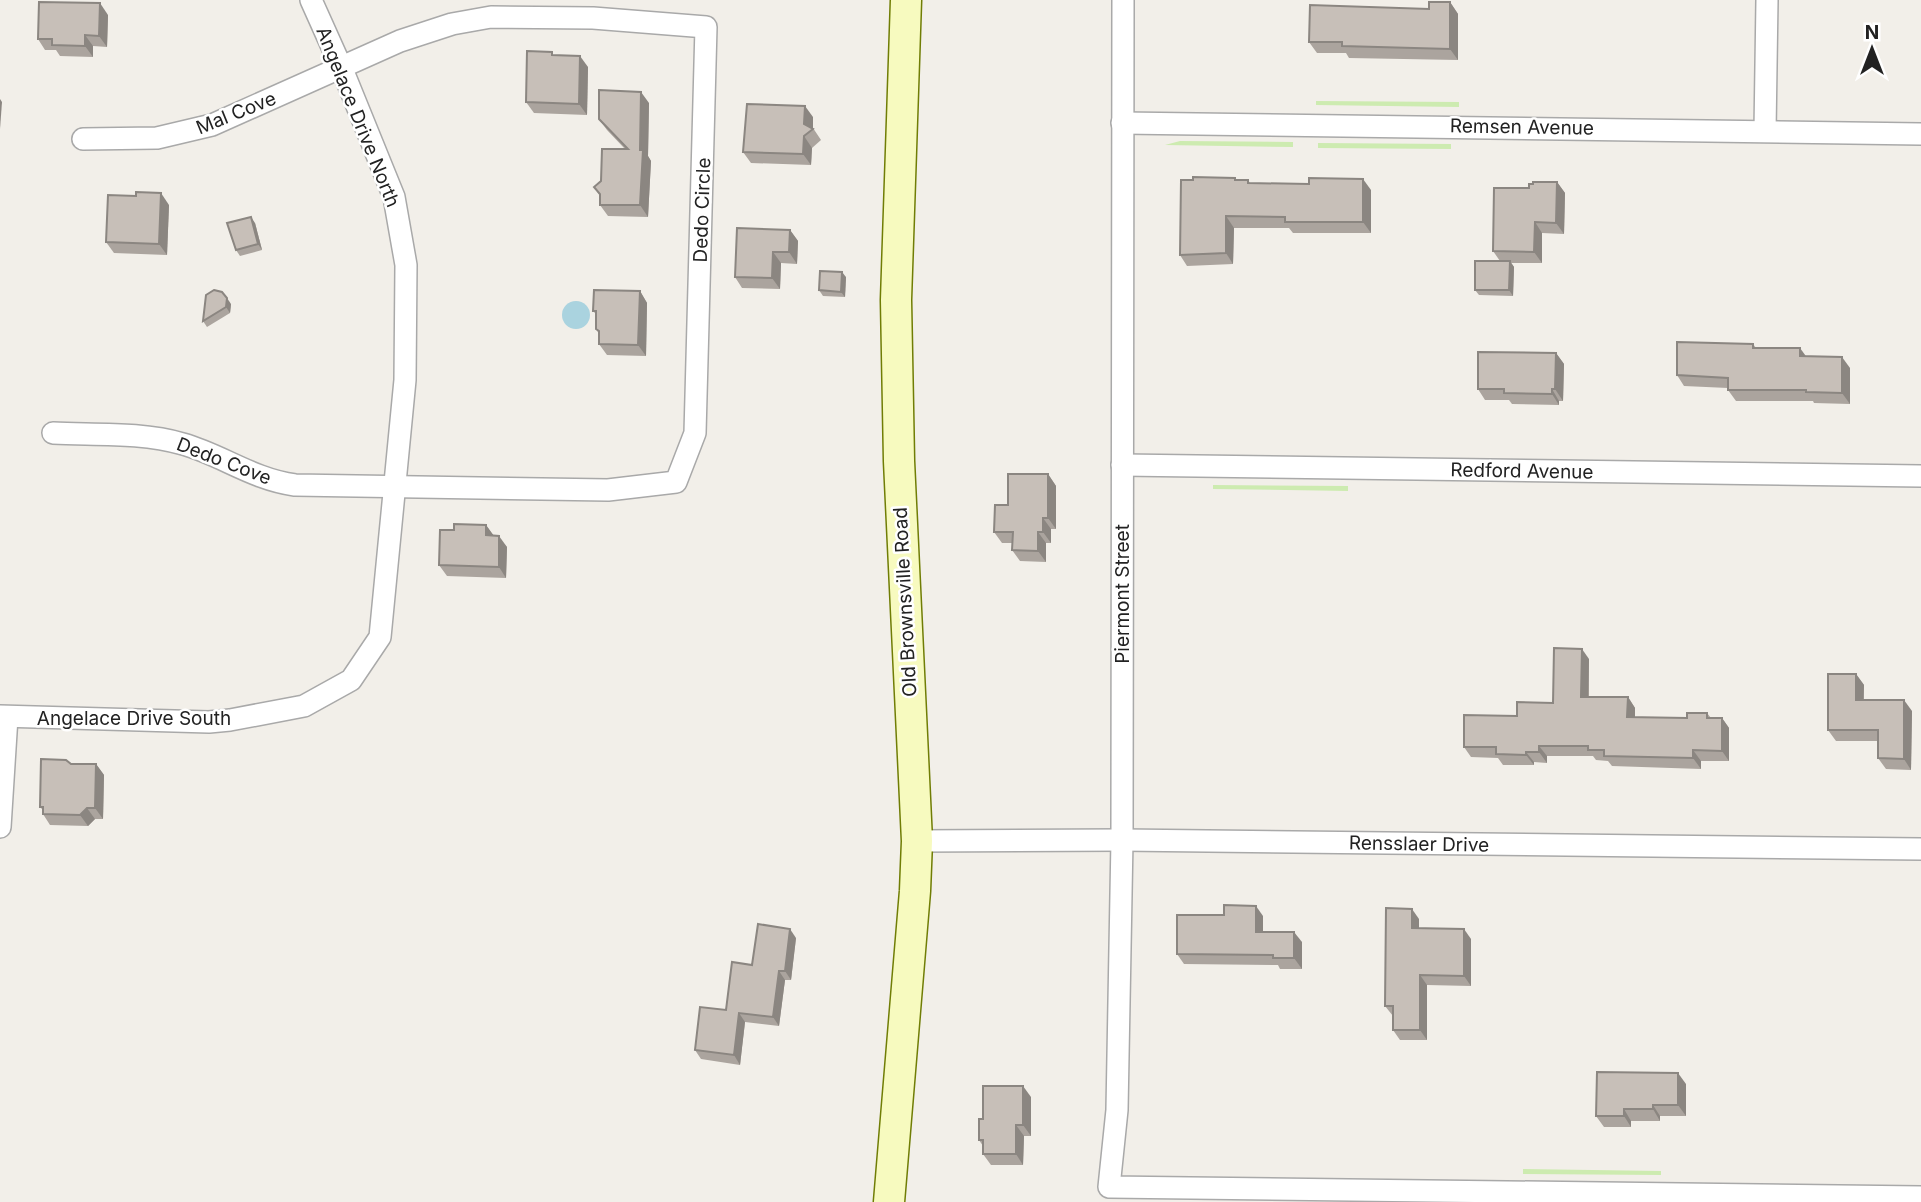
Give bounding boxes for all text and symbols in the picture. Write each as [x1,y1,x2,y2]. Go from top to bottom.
north arrow [1837,14,1907,84]
text: N [1865,21,1879,44]
street label: Angelace Drive North [311,23,405,211]
street label: Mal Cove [193,87,279,139]
street label: Remsen Avenue [1450,114,1594,140]
street label: Dedo Circle [689,157,715,263]
street label: Dedo Cove [173,432,275,490]
street label: Redford Avenue [1450,458,1594,484]
street label: Old Brownsville Road [889,507,921,697]
street label: Piermont Street [1111,524,1134,664]
street label: Angelace Drive South [37,707,231,730]
street label: Rensslaer Drive [1349,831,1489,857]

